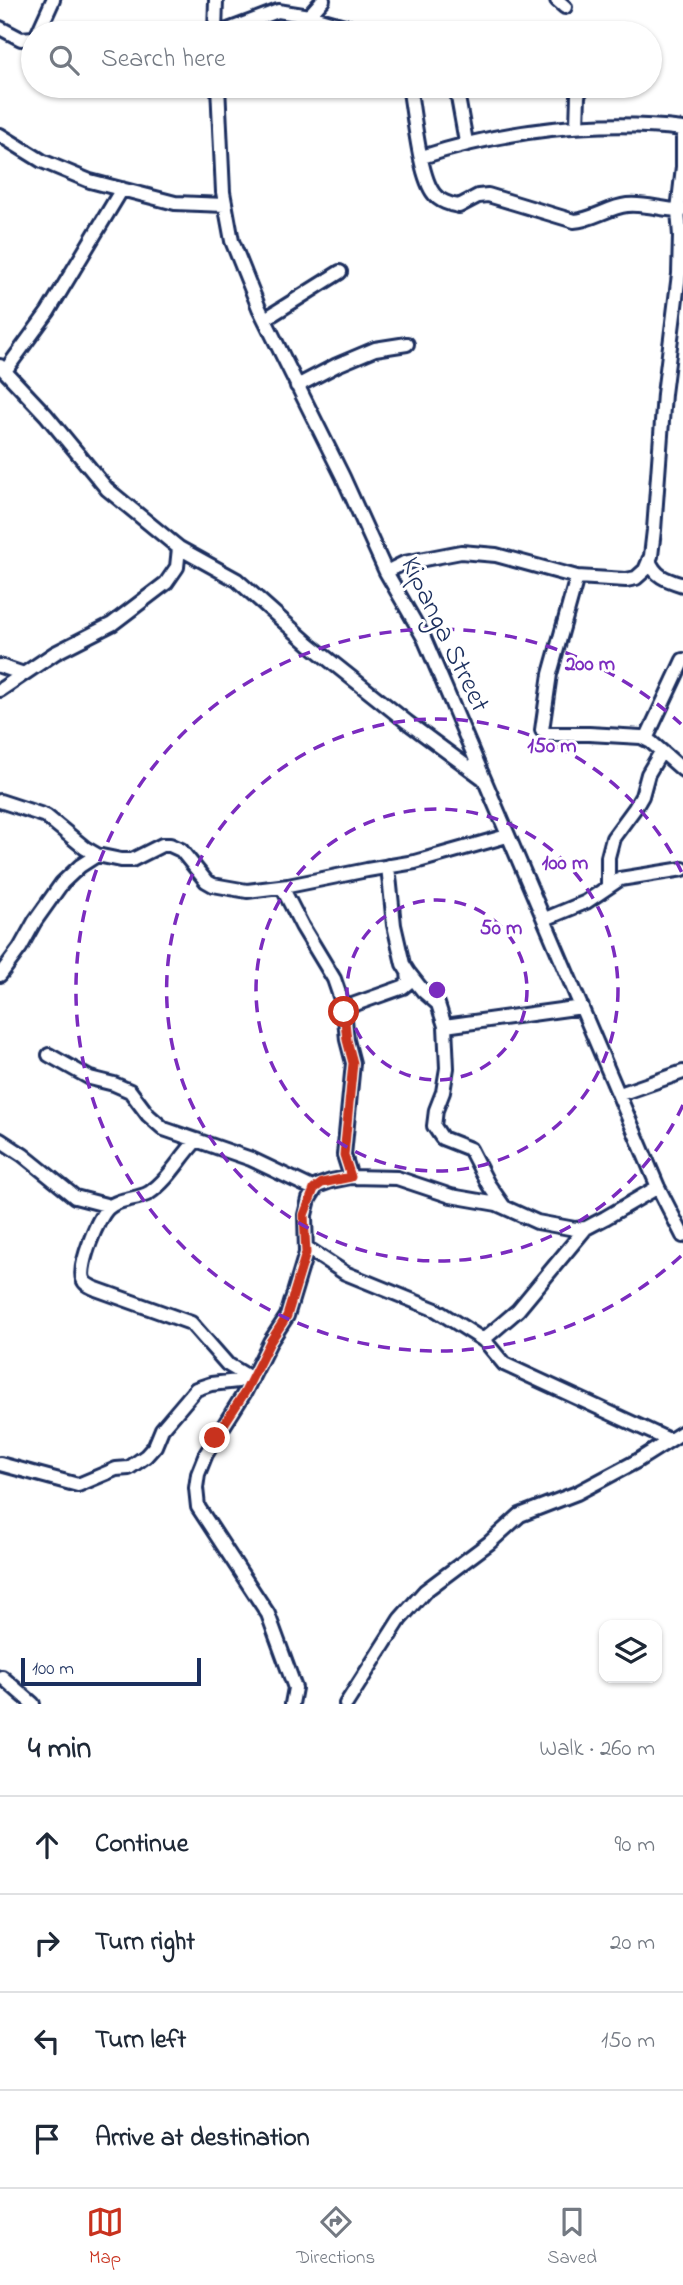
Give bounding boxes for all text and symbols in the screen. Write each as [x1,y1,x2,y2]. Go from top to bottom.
search box [21,21,662,98]
icon: search [45,41,83,79]
text: Search here [101,41,226,79]
street label: Kipanga Street [389,550,499,720]
text: 200 m [564,650,615,680]
text: 150 m [527,732,577,762]
text: 100 m [542,849,588,879]
text: 50 m [480,914,522,944]
centre of rings [425,978,449,1002]
route start [328,996,359,1027]
route end [199,1422,230,1453]
map controls [599,1620,662,1683]
button: layers [599,1620,662,1683]
scale bar [21,1655,201,1687]
text: 100 m [32,1656,74,1683]
text: 4 min [28,1728,91,1772]
text: Walk · 260 m [539,1733,655,1766]
icon: ahead [28,1826,66,1864]
text: Continue [95,1826,188,1864]
text: 90 m [615,1829,655,1862]
icon: right [28,1924,66,1962]
text: Turn right [95,1924,195,1962]
text: 20 m [610,1927,655,1960]
icon: left [28,2022,66,2060]
text: Turn left [95,2022,186,2060]
text: 150 m [601,2025,655,2058]
icon: arrive [28,2120,66,2158]
text: Arrive at destination [95,2120,310,2158]
tab: Map [86,2203,124,2272]
tab: Directions [296,2203,375,2272]
tab: Saved [547,2203,597,2272]

